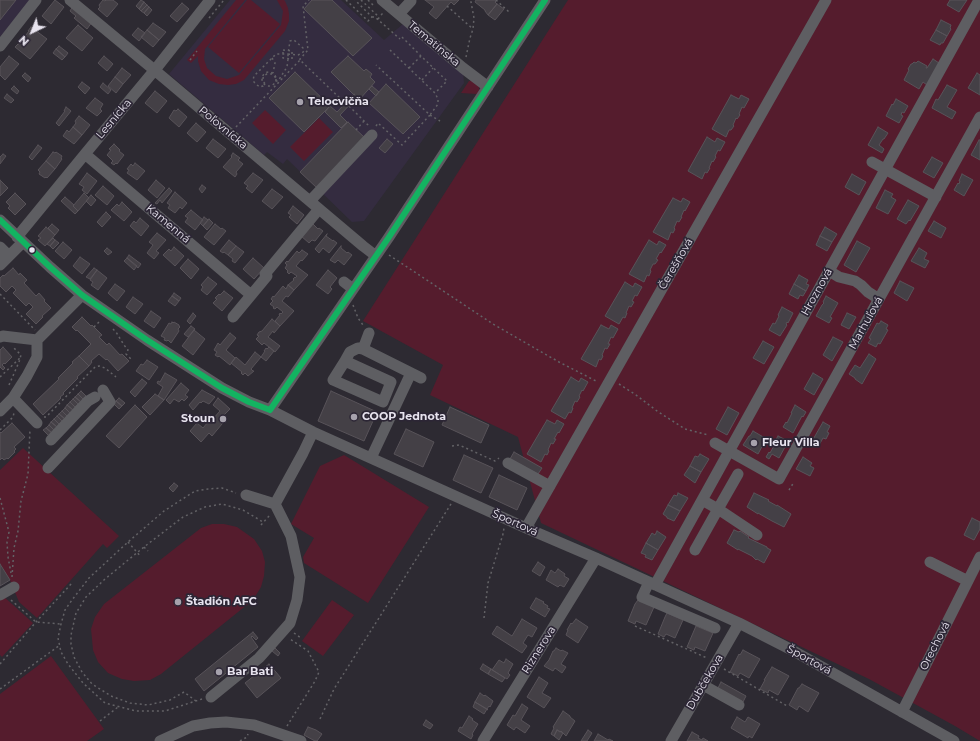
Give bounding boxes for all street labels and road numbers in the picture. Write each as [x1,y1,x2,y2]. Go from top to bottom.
street label: Tematínska [405,18,463,70]
street label: Lesnícka [94,96,134,142]
street label: Poľovnícka [196,104,250,152]
street label: Kamenná [143,202,193,246]
street label: Čerešňová [656,236,696,292]
street label: Hroznová [799,266,835,318]
street label: Marhuľová [846,294,886,352]
street label: Športová [490,507,540,539]
street label: Orechová [917,620,953,672]
street label: Riznerova [519,624,559,676]
street label: Športová [784,642,834,678]
street label: Dubčekova [684,652,726,712]

